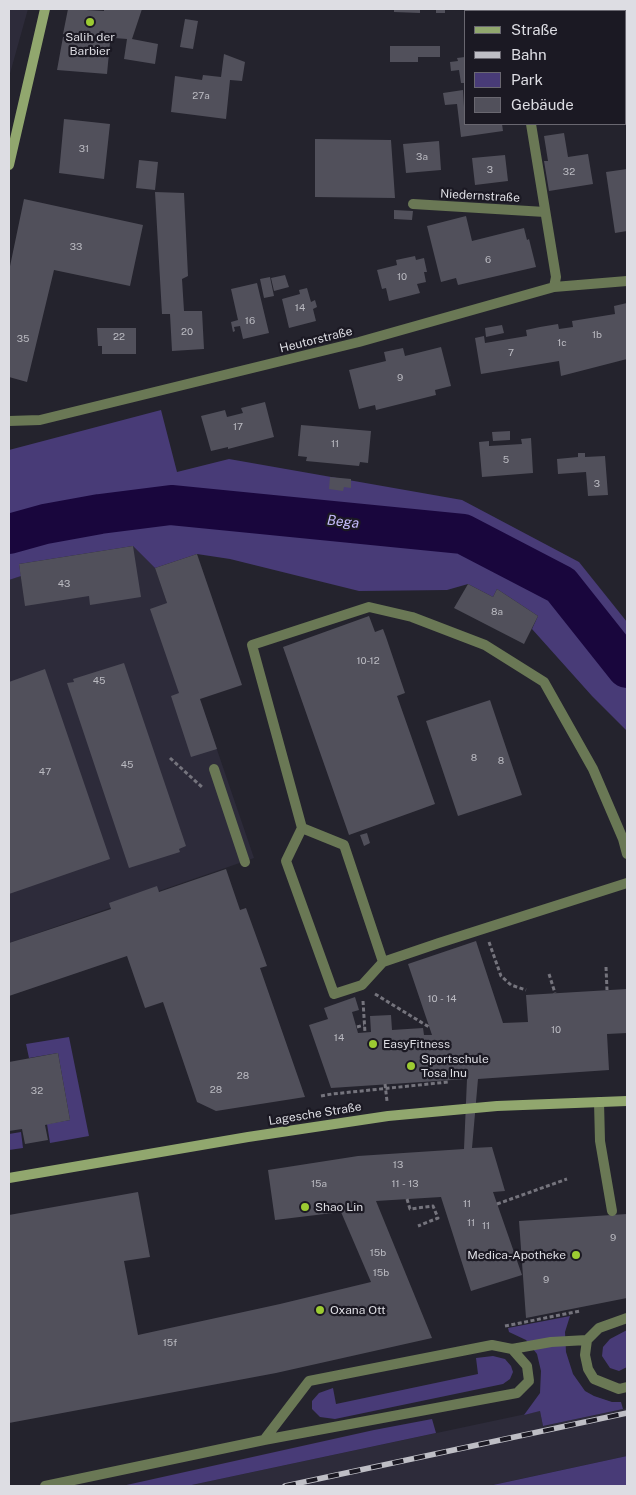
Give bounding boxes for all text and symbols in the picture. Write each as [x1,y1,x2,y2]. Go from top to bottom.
legend [464,10,626,125]
marker: Salih der Barbier [84,16,96,28]
text: Straße [511,21,558,38]
place label: Salih der Barbier [65,30,115,58]
text: Bahn [511,46,547,63]
text: Park [511,71,543,88]
house number: 27a [192,90,210,102]
text: Gebäude [511,96,574,113]
house number: 31 [79,143,89,155]
house number: 3a [416,151,428,163]
house number: 3 [487,164,493,176]
house number: 32 [563,166,575,178]
street label: Niedernstraße [440,187,520,205]
house number: 33 [70,241,82,253]
house number: 6 [485,254,491,266]
house number: 10 [397,271,407,283]
house number: 14 [295,302,305,314]
house number: 16 [245,315,255,327]
street label: Heutorstraße [278,324,354,356]
house number: 20 [181,326,193,338]
house number: 1b [592,329,602,341]
house number: 22 [113,331,125,343]
house number: 35 [17,333,29,345]
house number: 1c [557,337,567,349]
house number: 7 [508,347,514,359]
house number: 9 [397,372,403,384]
house number: 17 [233,421,243,433]
house number: 11 [331,438,339,450]
house number: 5 [503,454,509,466]
house number: 3 [594,478,600,490]
water label: Bega [326,512,360,532]
house number: 43 [58,578,70,590]
house number: 8a [491,606,503,618]
house number: 10-12 [356,655,380,667]
house number: 45 [93,675,105,687]
house number: 8 [471,752,477,764]
house number: 8 [498,755,504,767]
house number: 45 [121,759,133,771]
house number: 47 [39,766,51,778]
house number: 10 - 14 [427,993,457,1005]
house number: 10 [551,1024,561,1036]
house number: 14 [334,1032,344,1044]
place label: EasyFitness [383,1037,450,1051]
marker: EasyFitness [367,1038,379,1050]
place label: Sportschule Tosa Inu [421,1052,489,1080]
marker: Sportschule Tosa Inu [405,1060,417,1072]
house number: 28 [237,1070,249,1082]
house number: 28 [210,1084,222,1096]
house number: 32 [31,1085,43,1097]
street label: Lagesche Straße [267,1100,363,1128]
house number: 13 [393,1159,403,1171]
house number: 15a [311,1178,327,1190]
house number: 11 - 13 [391,1178,419,1190]
house number: 11 [463,1198,471,1210]
place label: Shao Lin [315,1200,363,1214]
marker: Shao Lin [299,1201,311,1213]
house number: 11 [467,1217,475,1229]
house number: 11 [482,1220,490,1232]
house number: 9 [610,1232,616,1244]
house number: 15b [370,1247,386,1259]
place label: Medica-Apotheke [467,1248,566,1262]
marker: Medica-Apotheke [570,1249,582,1261]
house number: 15b [373,1267,389,1279]
house number: 9 [543,1274,549,1286]
place label: Oxana Ott [330,1303,386,1317]
marker: Oxana Ott [314,1304,326,1316]
house number: 15f [163,1337,177,1349]

